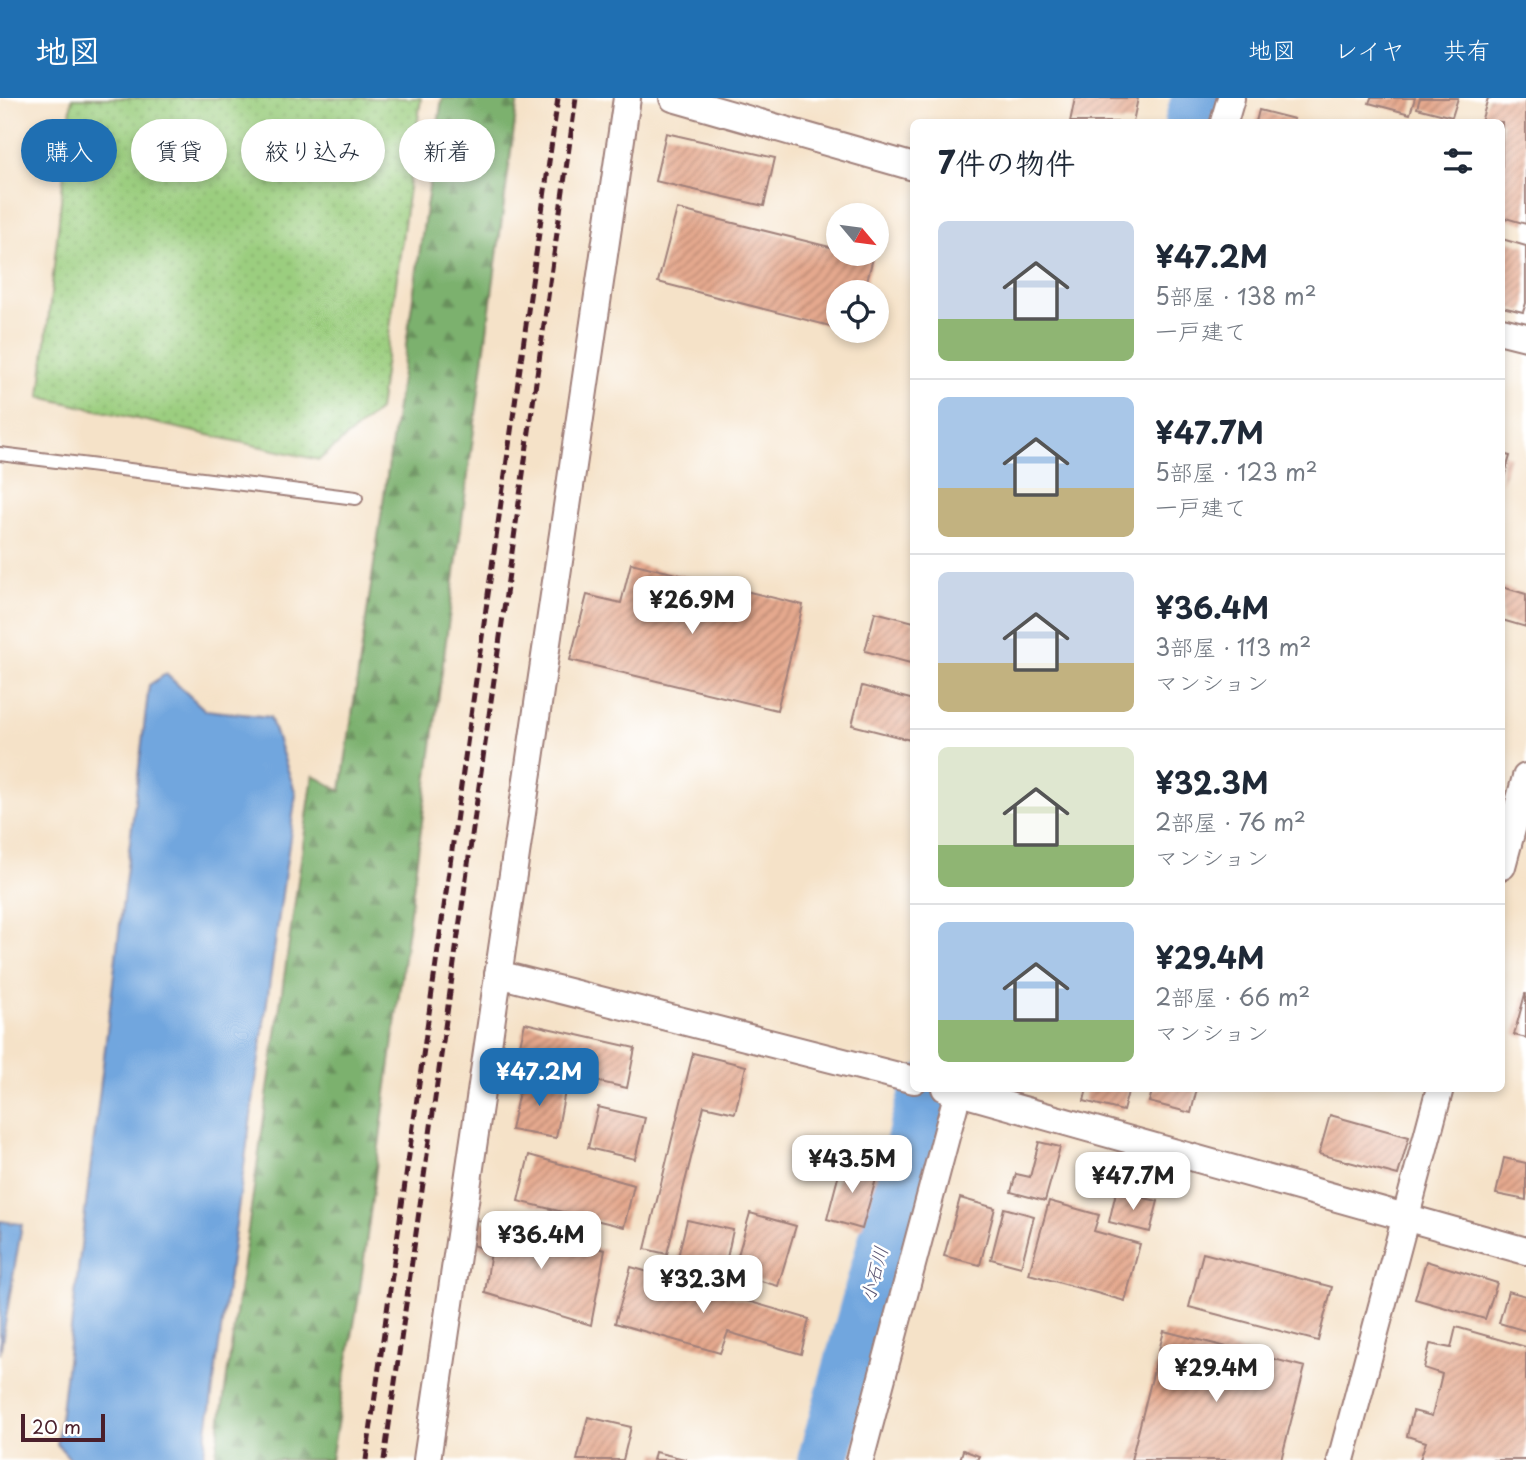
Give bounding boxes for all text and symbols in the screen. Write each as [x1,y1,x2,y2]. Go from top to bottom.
text: 地図 [35,24,101,74]
text: 地図 [1248,31,1296,67]
text: レイヤ [1334,31,1405,67]
text: 共有 [1443,31,1491,67]
chip: 購入 [21,119,117,182]
chip: 賃貸 [131,119,227,182]
chip: 絞り込み [241,119,385,182]
chip: 新着 [399,119,495,182]
text: 7件の物件 [938,139,1075,184]
icon: filters [1439,142,1477,180]
north arrow [826,203,889,266]
map controls [826,203,889,343]
text: ¥47.2M [1155,233,1268,278]
icon: home [994,249,1078,333]
text: 5部屋 · 138 m² [1155,278,1317,313]
button: locate [826,280,889,343]
text: 一戸建て [1155,313,1247,348]
text: ¥47.7M [1155,409,1264,454]
icon: home [994,425,1078,509]
text: 5部屋 · 123 m² [1155,454,1318,489]
text: 一戸建て [1155,489,1247,524]
pin: ¥26.9M [635,576,749,636]
text: ¥26.9M [649,581,735,616]
text: ¥36.4M [1155,584,1269,629]
icon: home [994,600,1078,684]
text: 3部屋 · 113 m² [1155,629,1311,664]
text: マンション [1155,664,1269,699]
text: ¥32.3M [1155,759,1269,804]
icon: home [994,775,1078,859]
text: 2部屋 · 76 m² [1155,804,1306,839]
text: マンション [1155,839,1269,874]
text: ¥29.4M [1155,934,1265,979]
icon: home [994,950,1078,1034]
text: 2部屋 · 66 m² [1155,979,1310,1014]
text: マンション [1155,1014,1269,1049]
pin: ¥47.2M [482,1048,596,1108]
text: ¥47.2M [496,1053,582,1088]
pin: ¥43.5M [795,1136,909,1195]
text: ¥43.5M [808,1140,896,1175]
pin: ¥47.7M [1076,1152,1190,1212]
text: ¥47.7M [1091,1157,1175,1192]
pin: ¥36.4M [484,1212,598,1271]
text: ¥36.4M [497,1216,585,1251]
water label: 小石川 [852,1243,894,1305]
pin: ¥32.3M [646,1256,760,1315]
text: ¥32.3M [659,1260,747,1295]
pin: ¥29.4M [1159,1344,1273,1404]
text: ¥29.4M [1174,1349,1258,1384]
scale bar [21,1411,105,1443]
text: 20 m [32,1412,81,1440]

